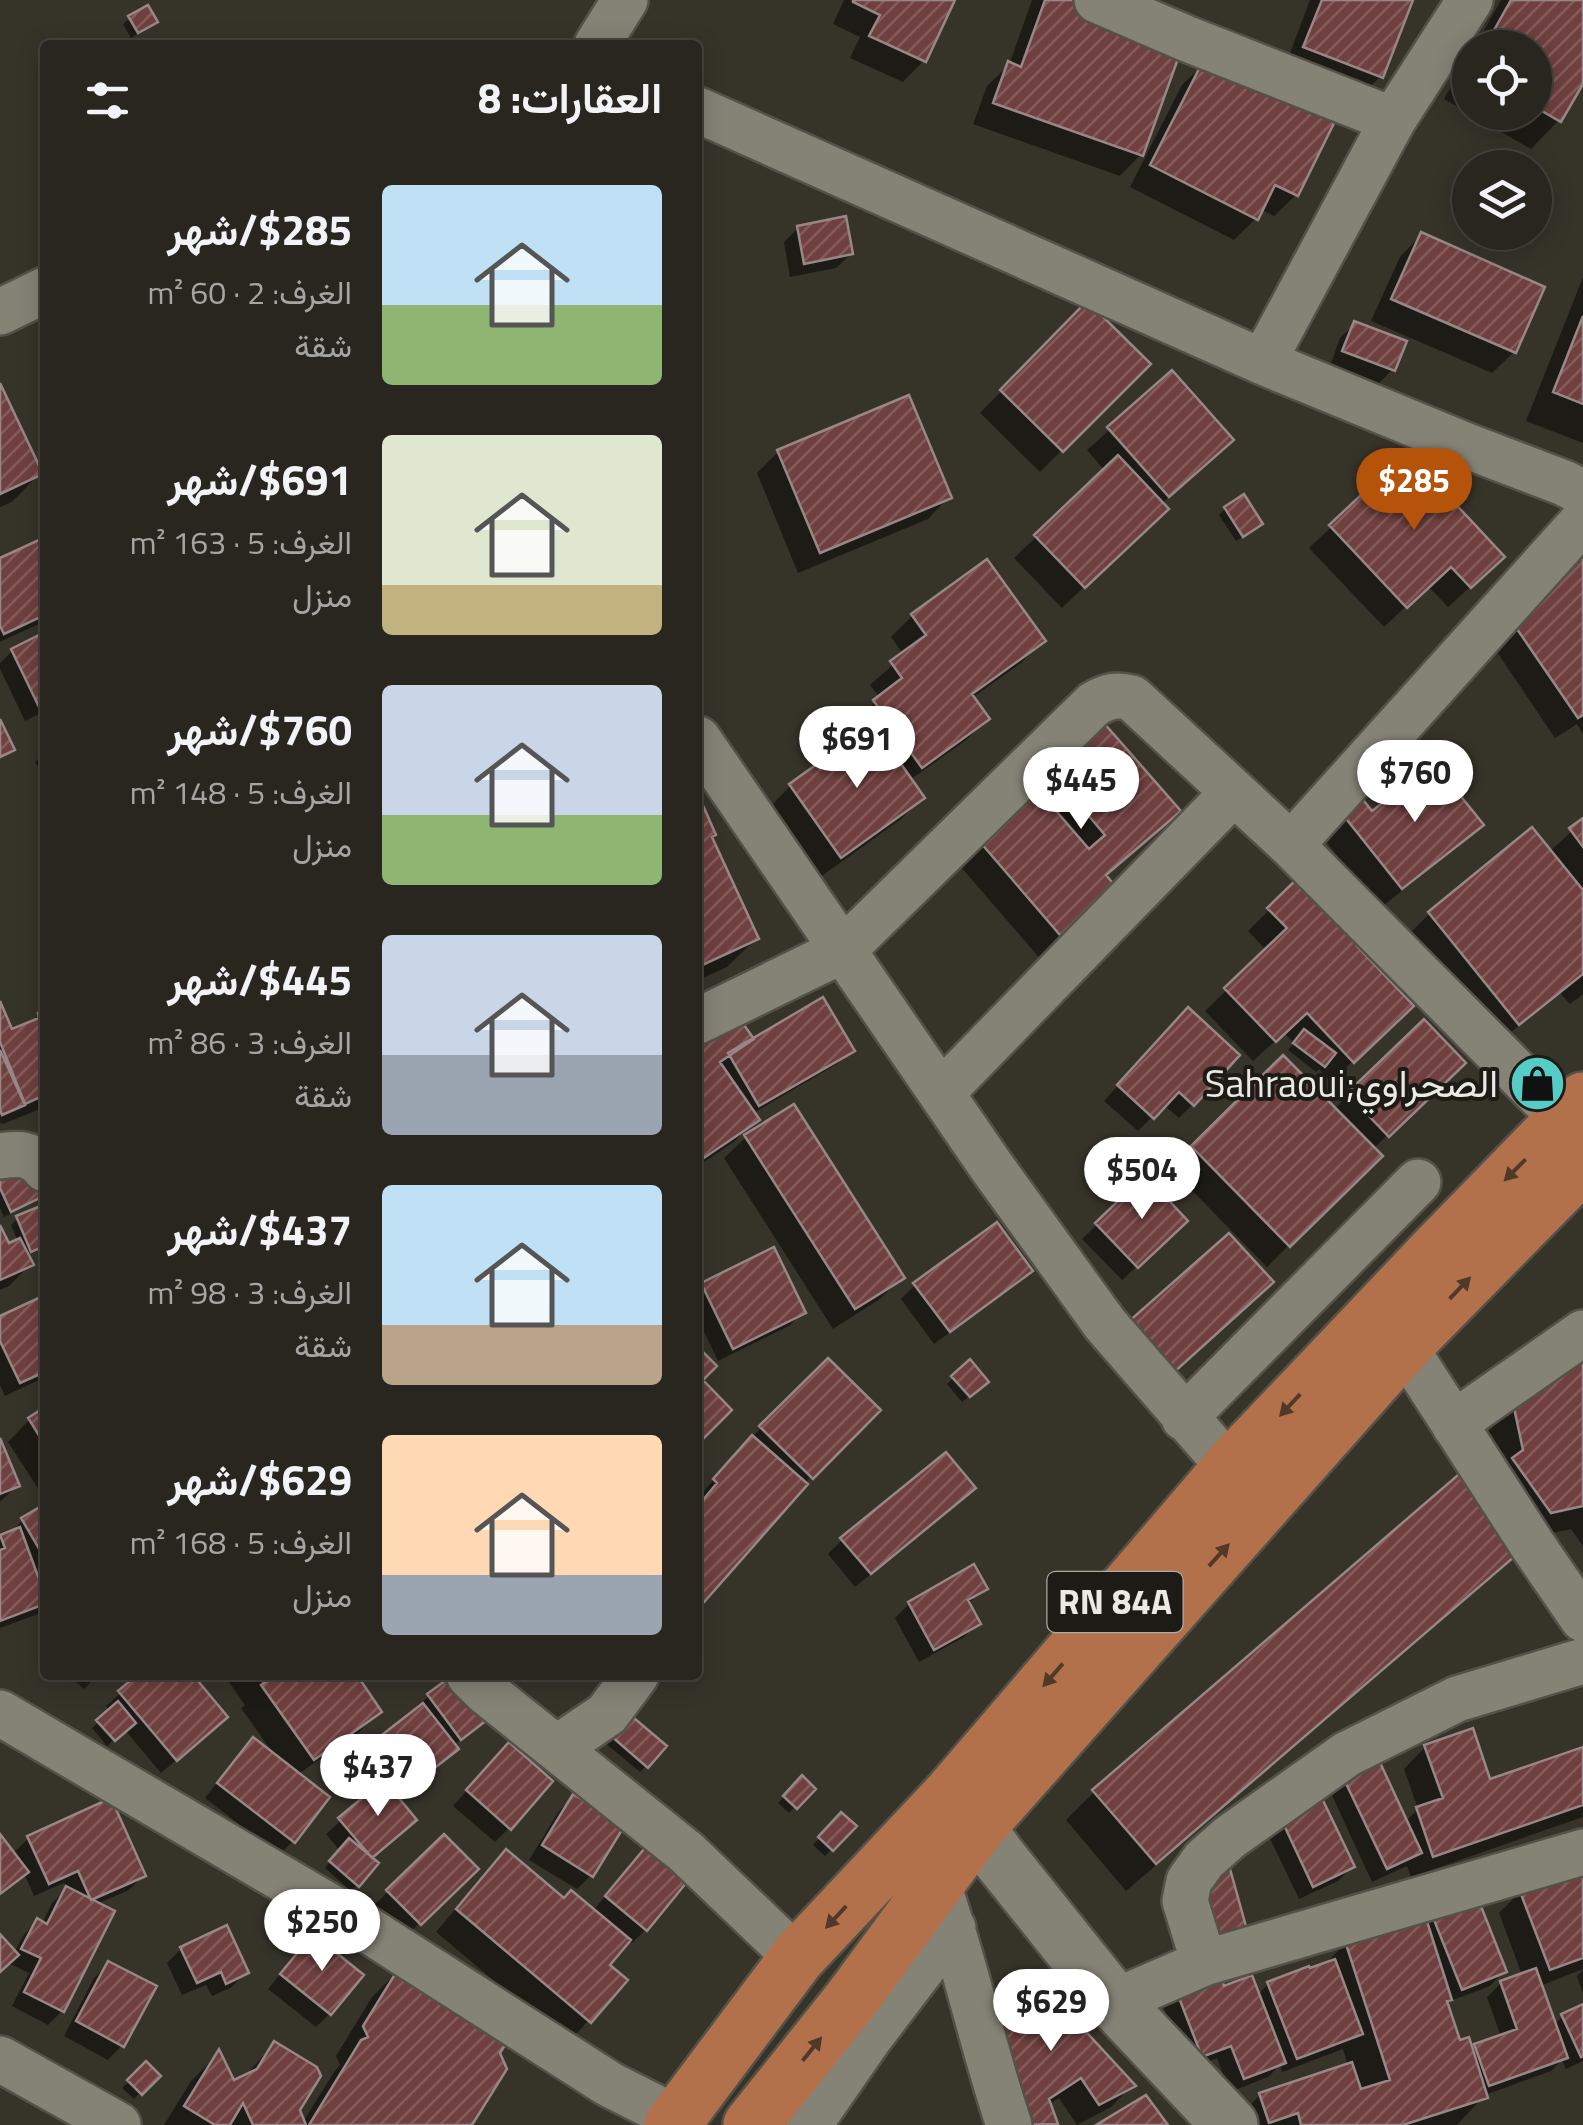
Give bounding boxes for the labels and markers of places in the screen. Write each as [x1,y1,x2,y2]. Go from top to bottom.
pin: $285 [1355,448,1473,533]
pin: $691 [798,706,916,791]
pin: $760 [1356,740,1474,825]
pin: $445 [1022,747,1140,832]
place label: Sahraoui;الصحراوي [1205,1054,1498,1115]
shop icon: Sahraoui;الصحراوي [1507,1054,1567,1114]
pin: $504 [1083,1137,1201,1222]
pin: $437 [319,1734,437,1819]
pin: $250 [263,1889,381,1974]
pin: $629 [992,1969,1110,2054]

